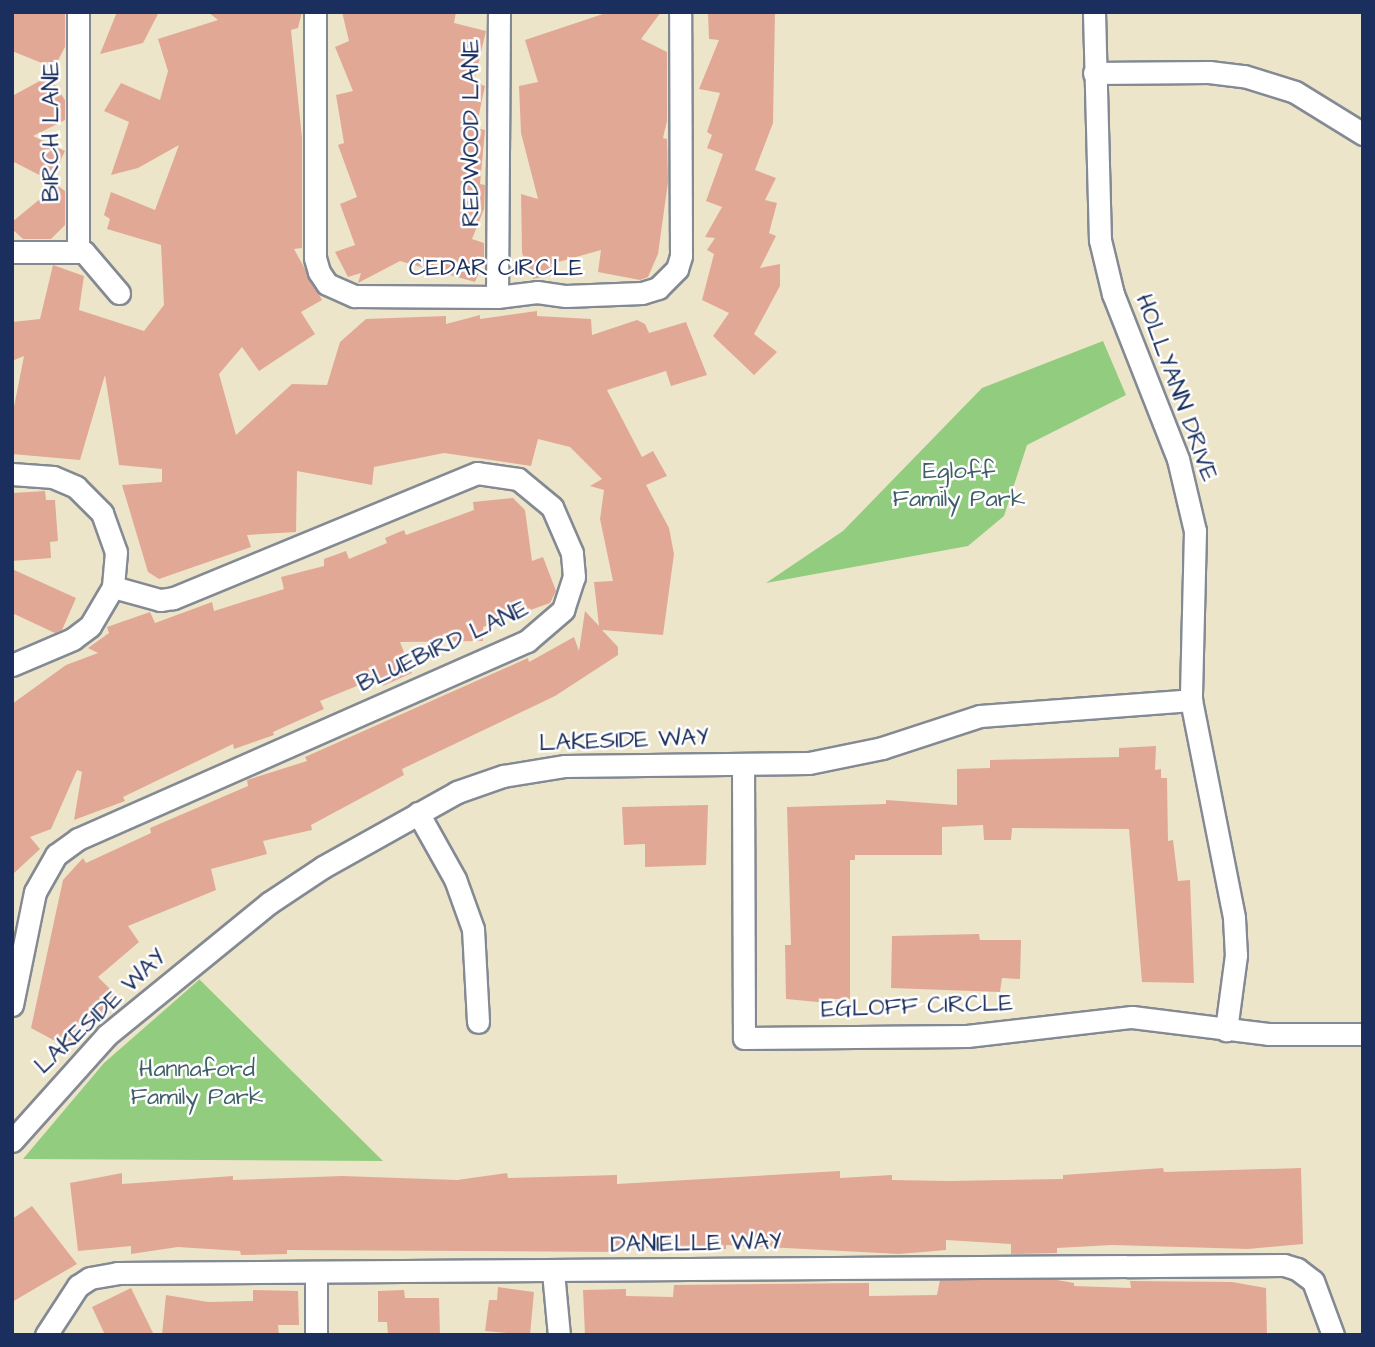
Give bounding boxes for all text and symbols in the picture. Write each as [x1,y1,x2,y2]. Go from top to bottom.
street label: REDWOOD LANE [458,39,486,227]
street label: BIRCH LANE [38,62,66,202]
street label: CEDAR CIRCLE [409,255,583,283]
street label: HOLLYANN DRIVE [1129,290,1223,486]
park label: Egloff Family Park [892,458,1026,514]
street label: BLUEBIRD LANE [353,595,533,699]
street label: LAKESIDE WAY [539,724,709,758]
street label: LAKESIDE WAY [29,944,173,1080]
street label: EGLOFF CIRCLE [821,989,1013,1025]
park label: Hannaford Family Park [130,1056,264,1112]
street label: DANIELLE WAY [610,1228,782,1260]

